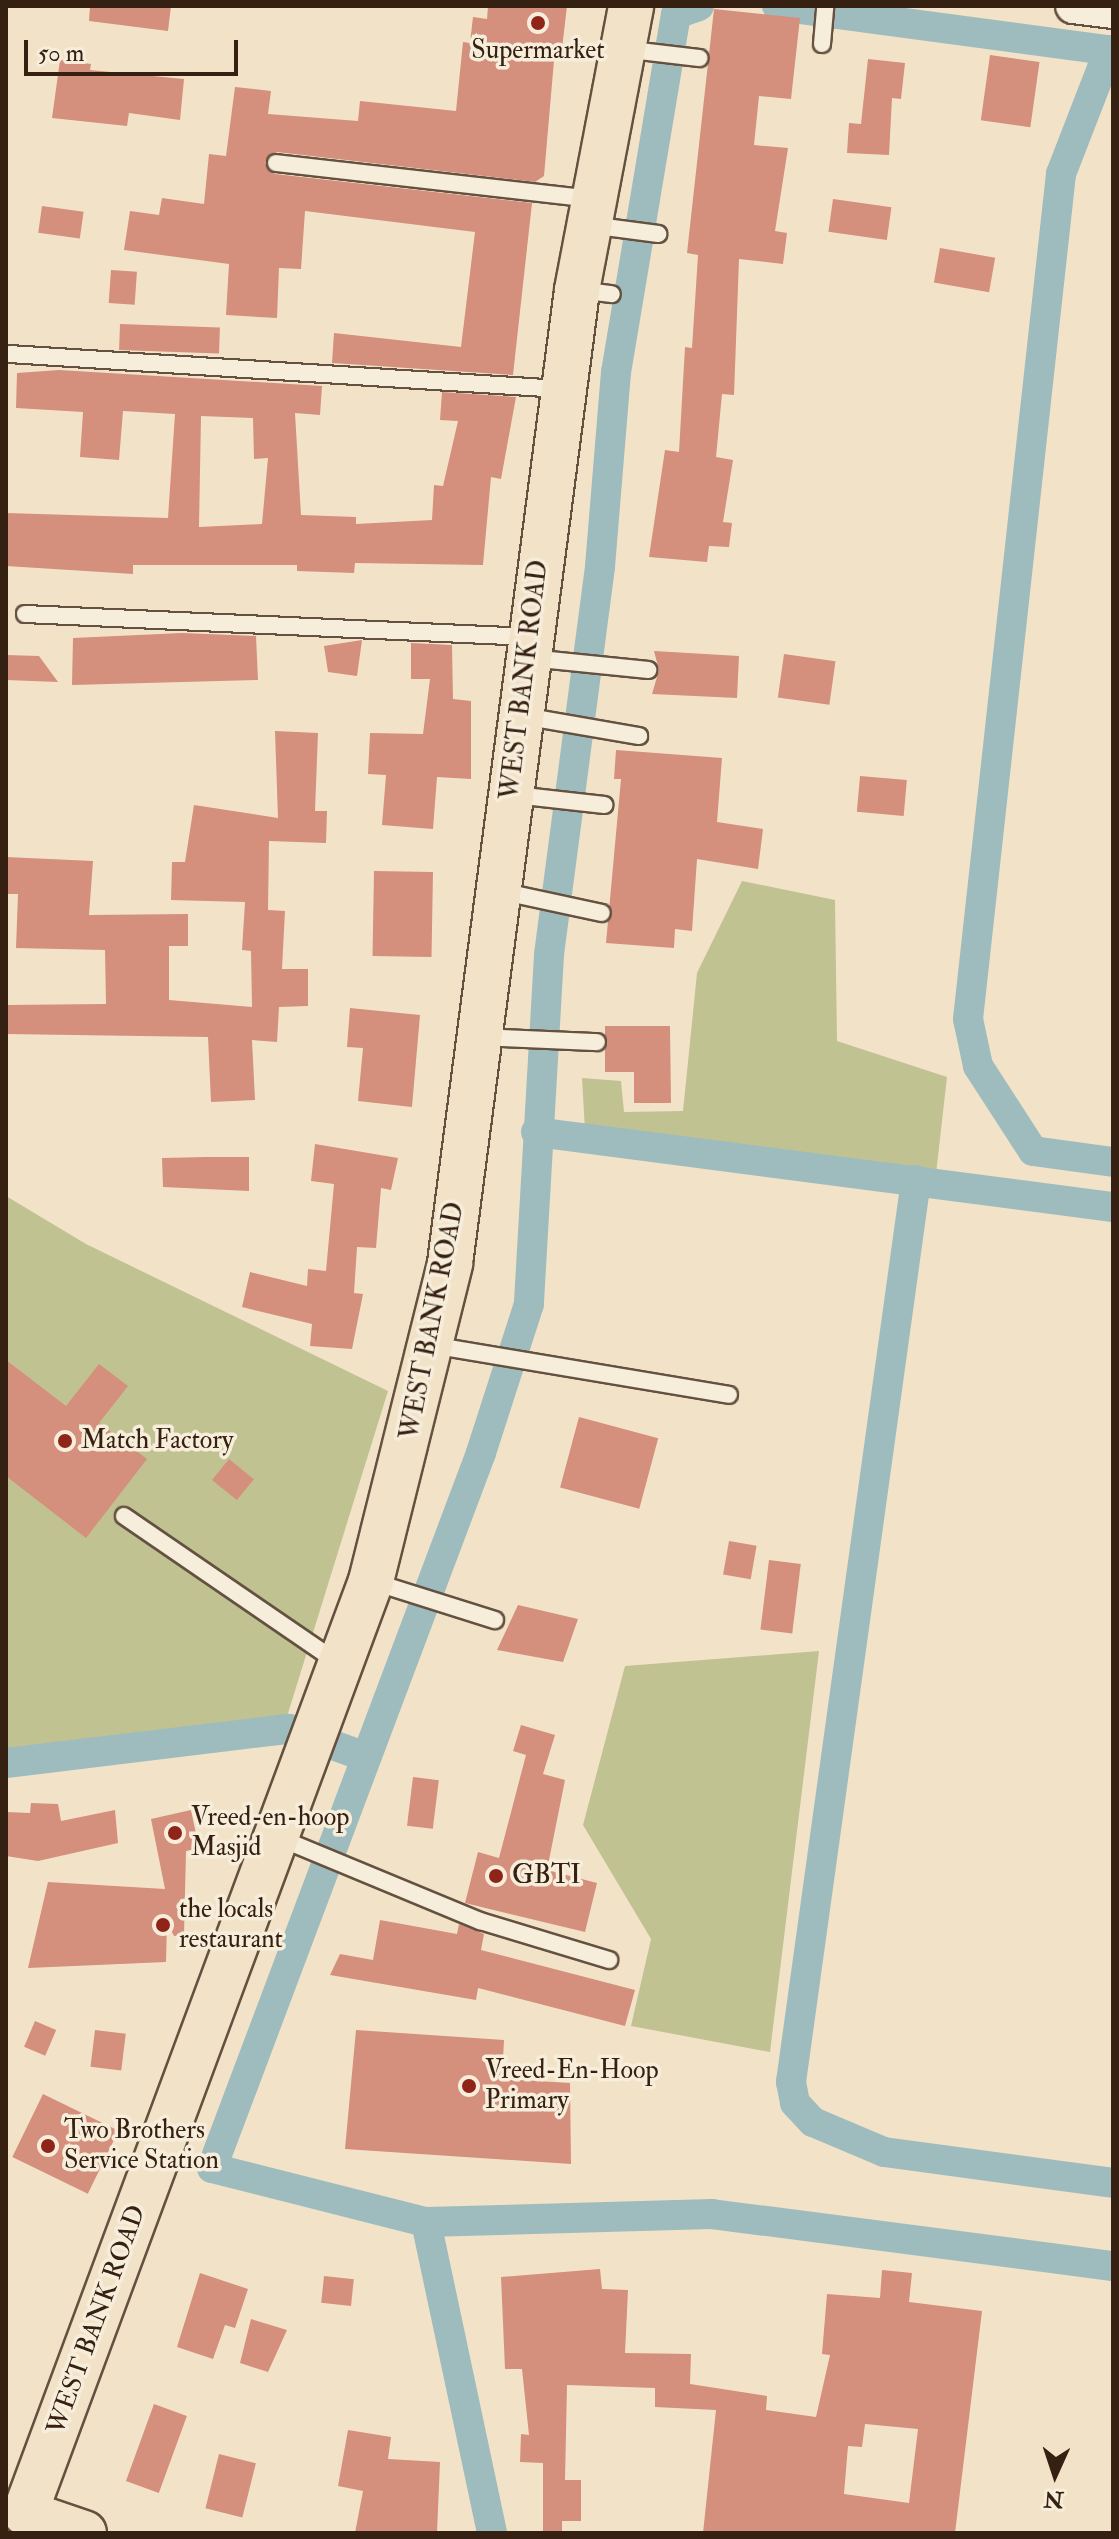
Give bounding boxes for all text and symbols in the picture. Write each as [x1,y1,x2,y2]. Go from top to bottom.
marker: Supermarket [529,14,547,32]
scale bar [28,24,242,74]
place label: Supermarket [471,35,605,67]
text: 50 m [38,38,84,69]
street label: WEST BANK ROAD [495,558,555,802]
street label: WEST BANK ROAD [395,1199,471,1443]
place label: Match Factory [81,1425,233,1457]
marker: Match Factory [56,1432,74,1450]
place label: Vreed-en-hoop Masjid [191,1802,349,1864]
marker: Vreed-en-hoop Masjid [166,1824,184,1842]
place label: GBTI [512,1860,581,1892]
marker: GBTI [487,1867,505,1885]
place label: the locals restaurant [179,1894,283,1956]
marker: the locals restaurant [154,1916,172,1934]
place label: Vreed-En-Hoop Primary [485,2055,659,2116]
marker: Vreed-En-Hoop Primary [460,2077,478,2095]
place label: Two Brothers Service Station [64,2115,219,2176]
marker: Two Brothers Service Station [39,2137,57,2155]
street label: WEST BANK ROAD [41,2201,153,2439]
north arrow [1015,2435,1095,2515]
text: N [1043,2484,1064,2513]

